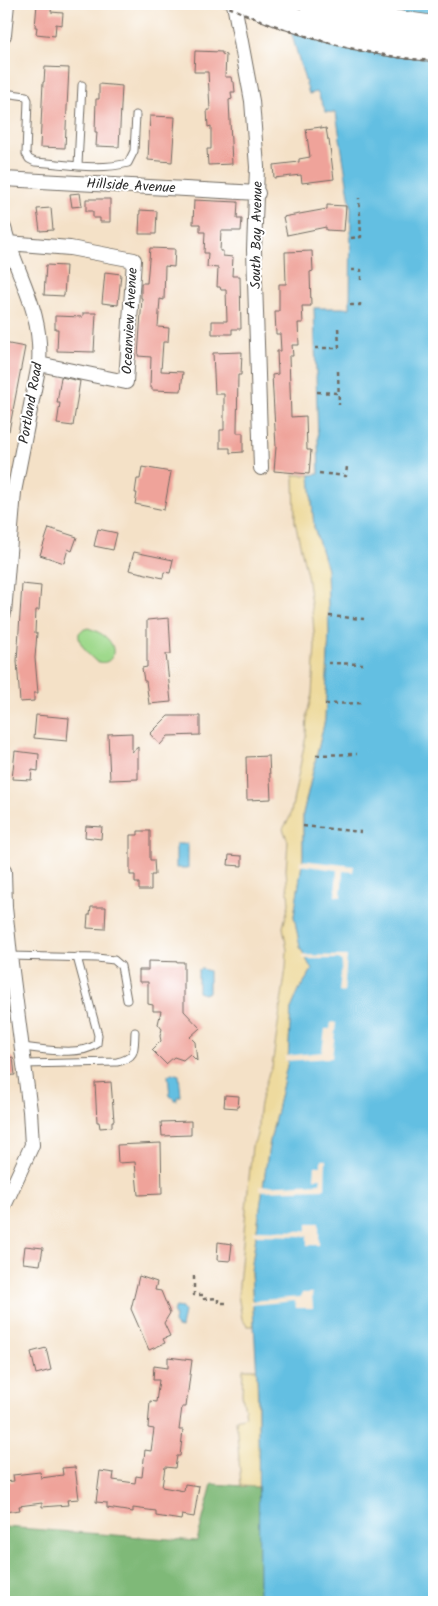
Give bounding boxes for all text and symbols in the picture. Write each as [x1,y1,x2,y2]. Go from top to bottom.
street label: Hillside Avenue [86,173,177,199]
street label: South Bay Avenue [245,180,269,289]
street label: Oceanview Avenue [116,266,144,375]
street label: Portland Road [13,360,49,445]

